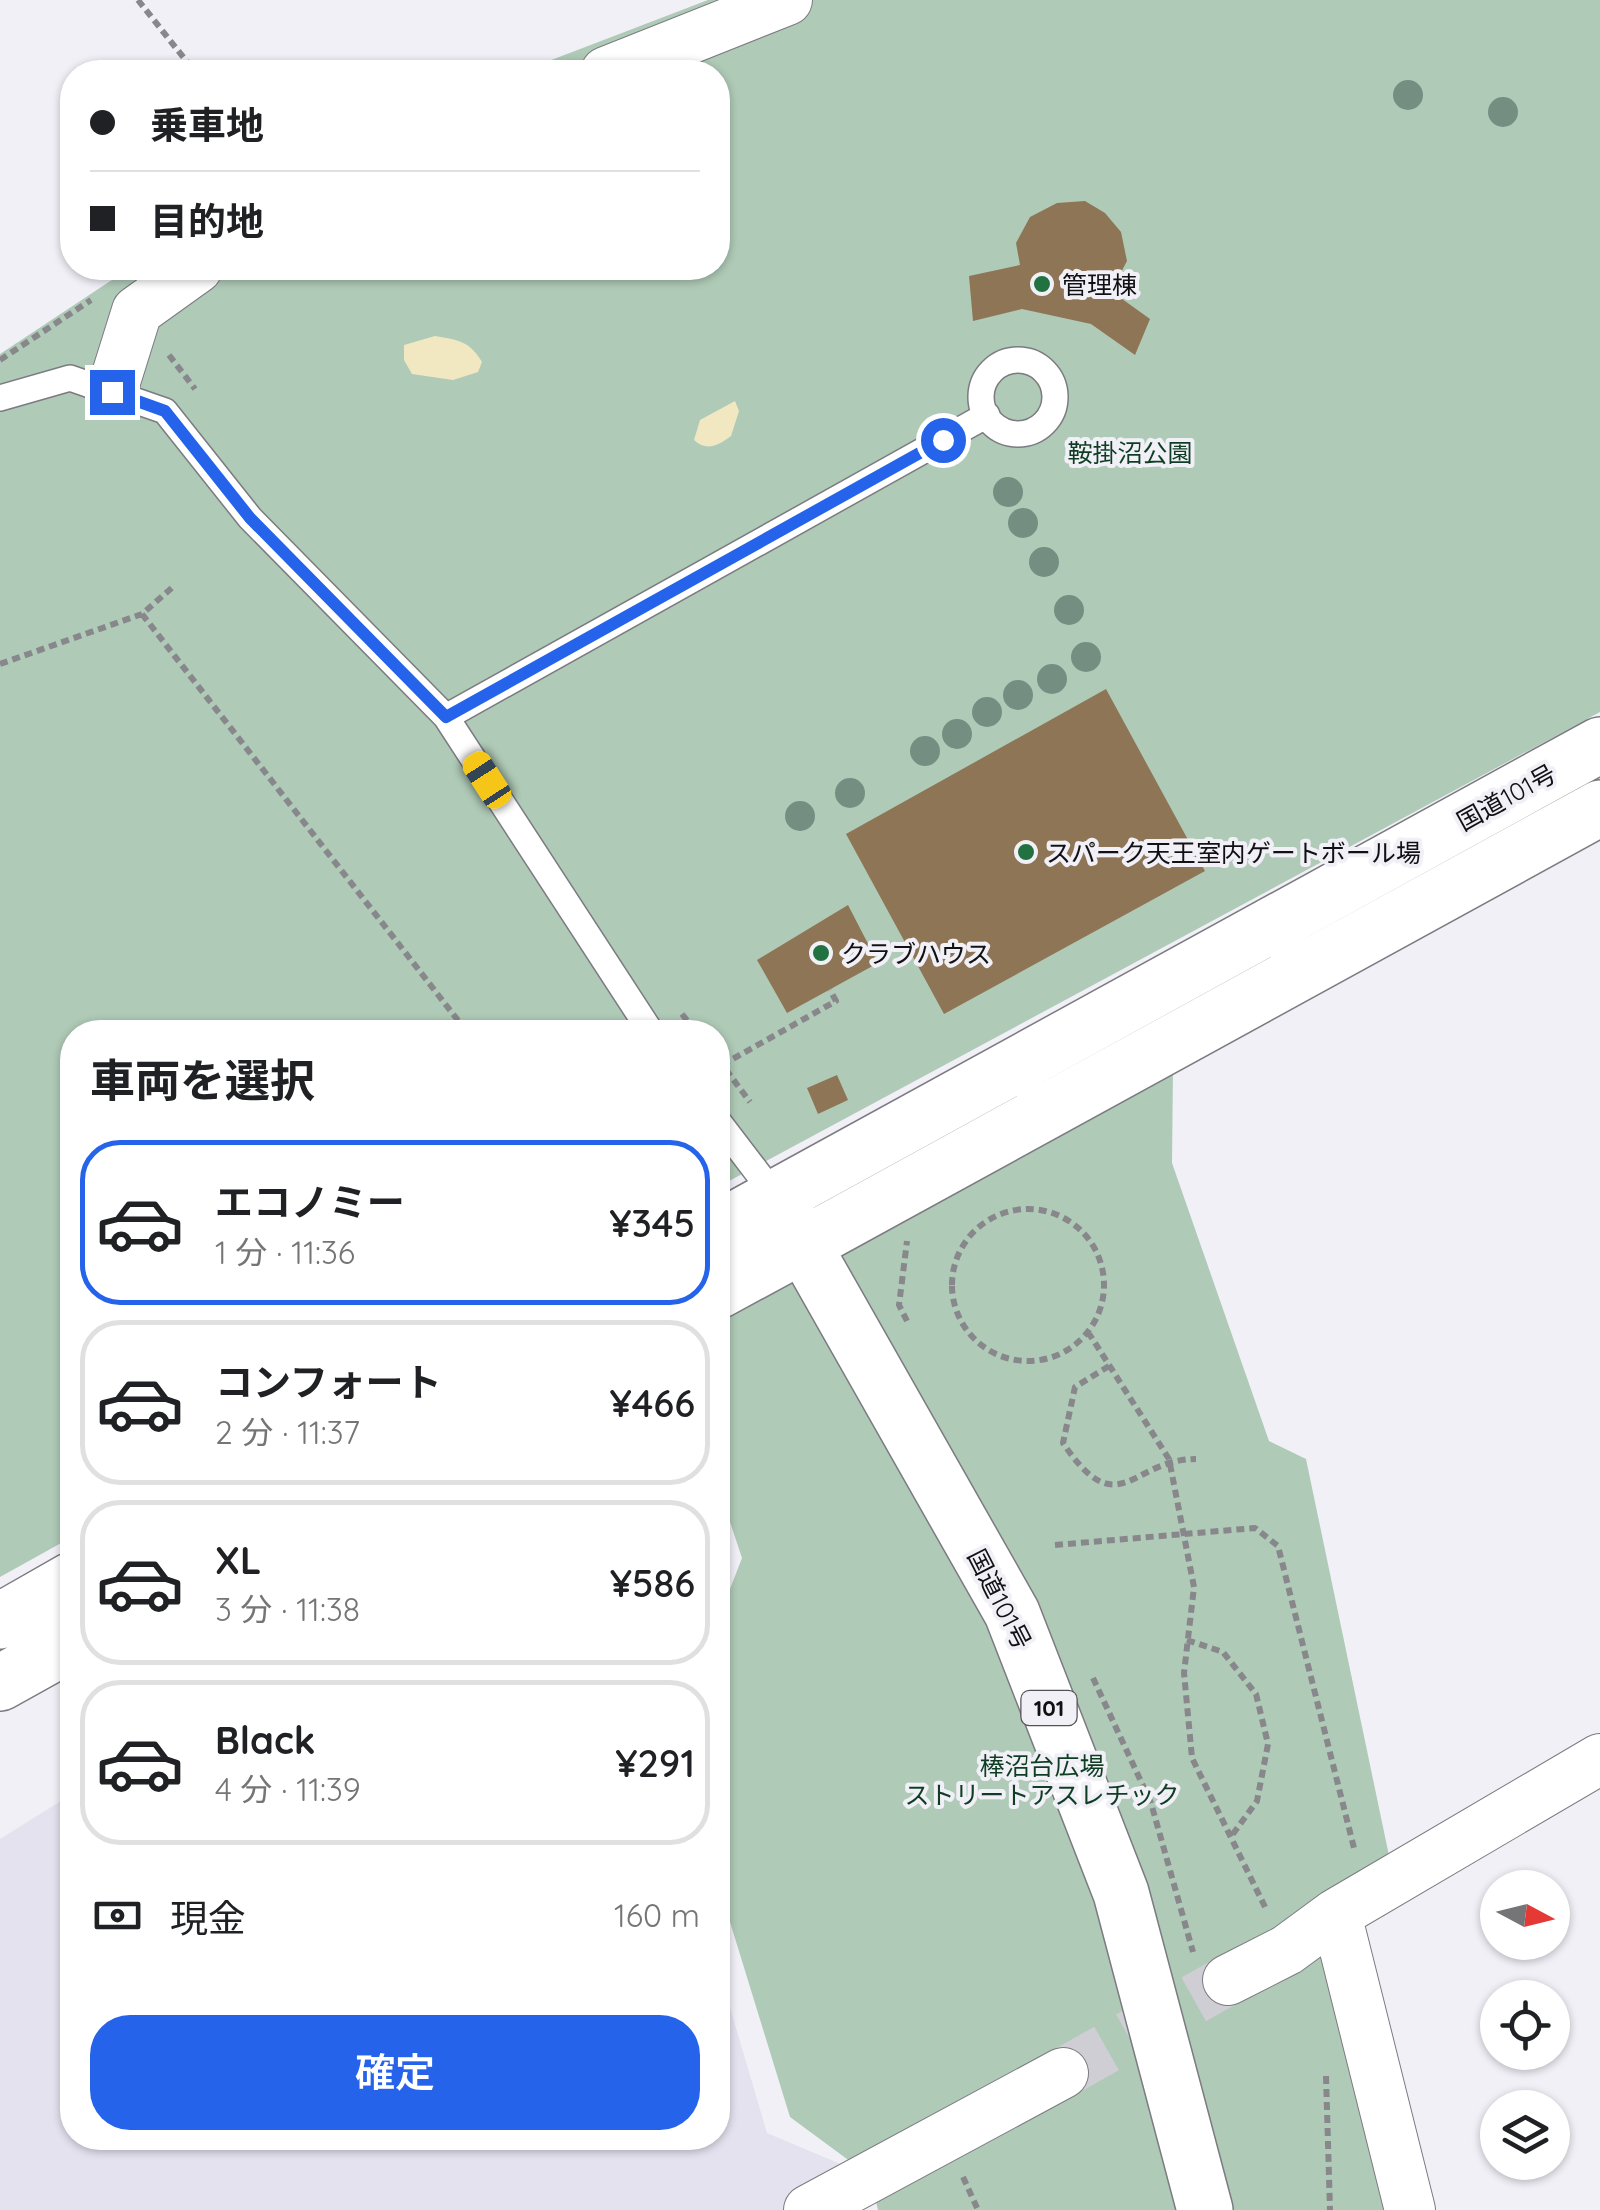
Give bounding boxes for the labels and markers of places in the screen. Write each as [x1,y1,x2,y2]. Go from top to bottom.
place label: 管理棟 [1062,269,1137,300]
marker: 管理棟 [1031,273,1053,295]
place label: スパーク天王室内ゲートボール場 [1046,837,1421,868]
marker: スパーク天王室内ゲートボール場 [1015,841,1037,863]
place label: クラブハウス [841,938,991,969]
marker: クラブハウス [810,942,832,964]

